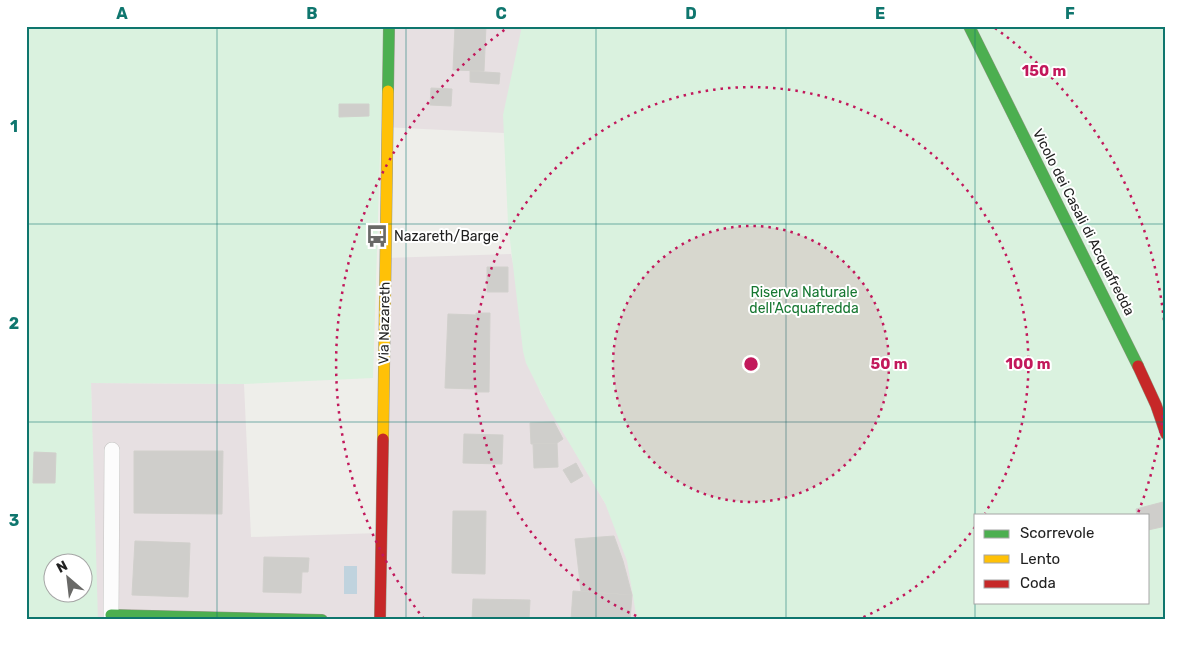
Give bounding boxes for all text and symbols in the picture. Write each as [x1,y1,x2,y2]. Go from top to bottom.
text: A [116,4,128,23]
text: B [306,4,318,23]
text: C [495,4,507,23]
text: D [685,4,697,23]
text: E [875,4,885,23]
text: F [1065,4,1075,23]
text: 150 m [1022,62,1066,80]
text: 1 [10,117,18,136]
street label: Vicolo dei Casali di Acquafredda [1029,126,1138,318]
bus stop icon: Nazareth/Barge [364,223,390,249]
place label: Nazareth/Barge [394,228,499,245]
street label: Via Nazareth [375,281,394,365]
park label: Riserva Naturale dell'Acquafredda [749,284,859,317]
text: 2 [9,314,19,333]
centre of rings [742,355,760,373]
text: 50 m [871,355,907,373]
text: 100 m [1006,355,1050,373]
text: 3 [9,511,19,530]
legend [974,514,1150,604]
text: Scorrevole [1020,524,1094,542]
text: Lento [1020,550,1060,568]
north arrow [42,554,92,604]
text: N [54,557,71,577]
text: Coda [1020,574,1056,592]

